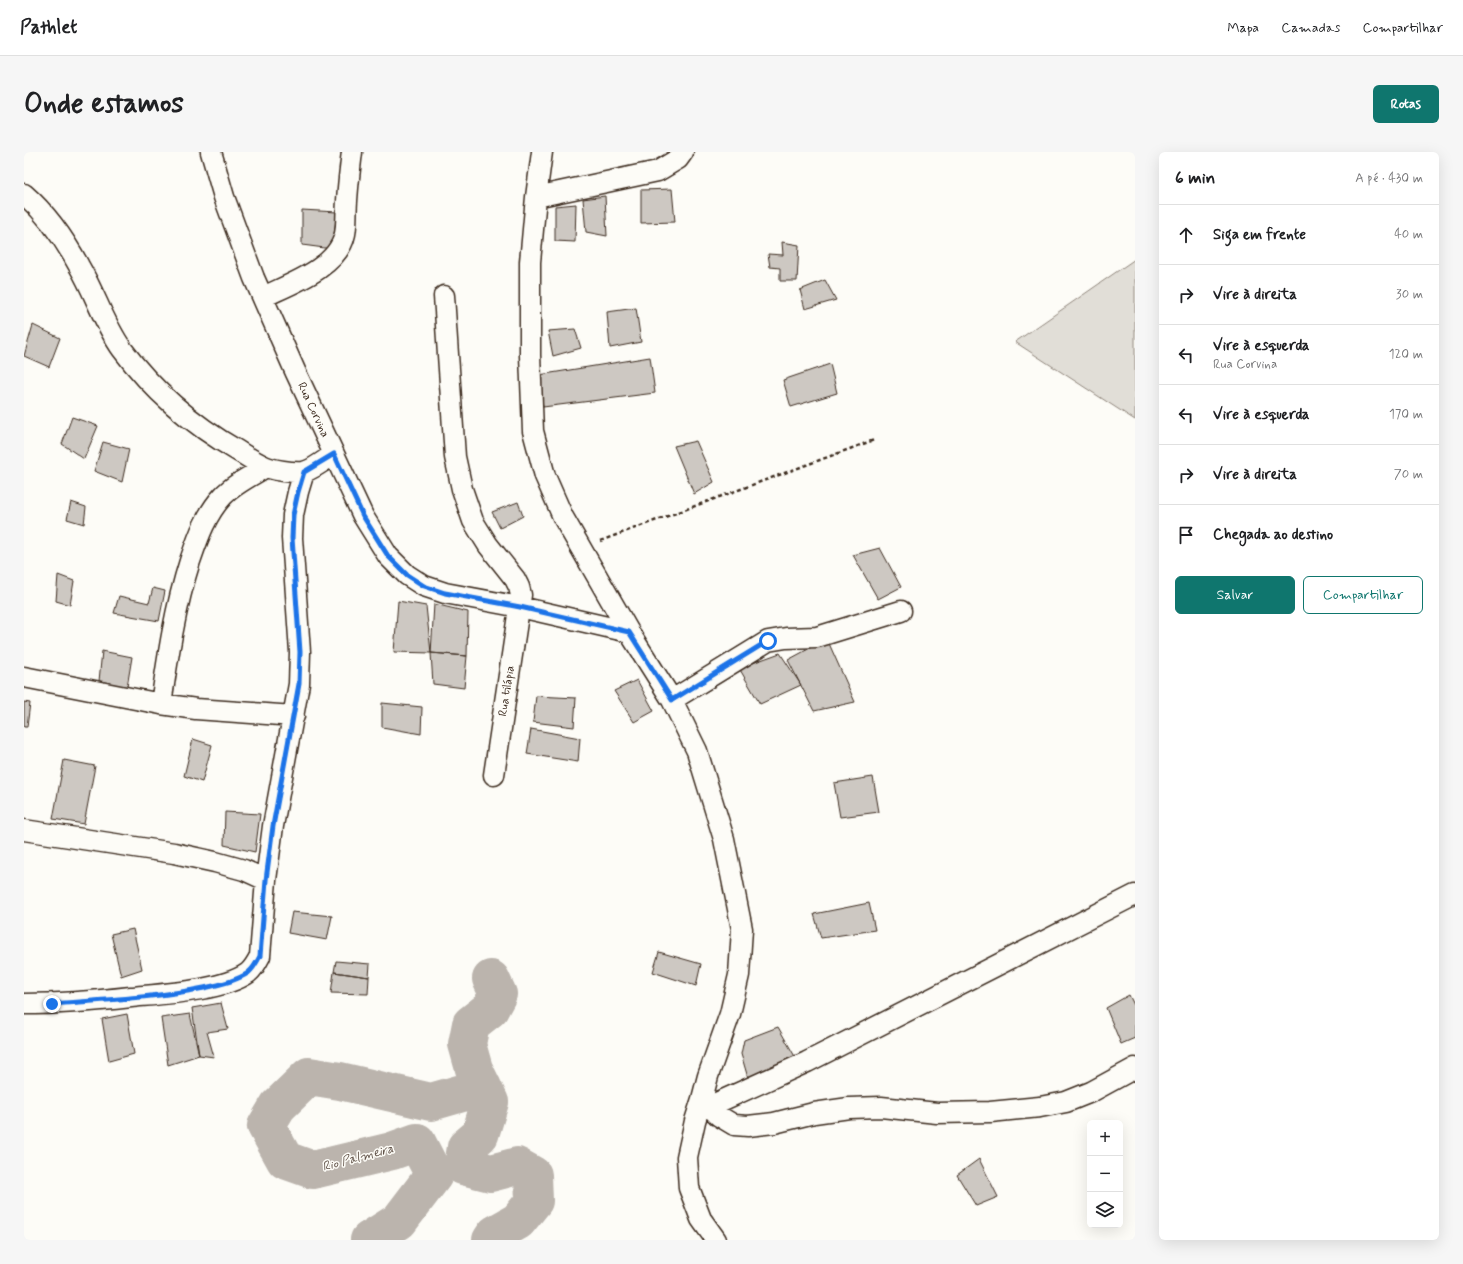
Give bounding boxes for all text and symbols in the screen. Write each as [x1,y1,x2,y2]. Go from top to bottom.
text: Pathlet [20,15,77,40]
text: Mapa [1227,19,1259,37]
text: Camadas [1281,19,1340,37]
text: Compartilhar [1362,19,1443,37]
button: Rotas [1373,85,1439,123]
text: Onde estamos [24,86,184,123]
text: 6 min [1175,167,1215,189]
text: A pé · 430 m [1355,170,1423,187]
icon: ahead [1175,224,1197,246]
text: Siga em frente [1213,225,1306,245]
text: 40 m [1394,226,1423,243]
icon: right [1175,284,1197,306]
text: Vire à direita [1213,285,1297,305]
text: 30 m [1396,286,1423,303]
text: Vire à esquerda [1213,336,1309,356]
icon: left [1175,344,1197,366]
text: 120 m [1389,346,1423,363]
text: Rua Corvina [1213,356,1277,373]
street label: Rua Corvina [293,380,333,440]
icon: left [1175,404,1197,426]
text: Vire à esquerda [1213,405,1309,425]
text: 170 m [1389,406,1423,423]
icon: right [1175,464,1197,486]
text: Vire à direita [1213,465,1297,485]
text: 70 m [1394,466,1423,483]
icon: arrive [1175,524,1197,546]
text: Chegada ao destino [1213,525,1333,545]
button: Salvar [1175,576,1295,614]
button: Compartilhar [1303,576,1423,614]
route start [759,632,777,650]
street label: Rua tilápia [495,664,519,718]
route end [43,995,61,1013]
map controls [1087,1120,1123,1228]
button: + [1087,1120,1123,1156]
water label: Rio Palmeira [320,1140,396,1176]
button: − [1087,1156,1123,1192]
button: layers [1087,1192,1123,1228]

